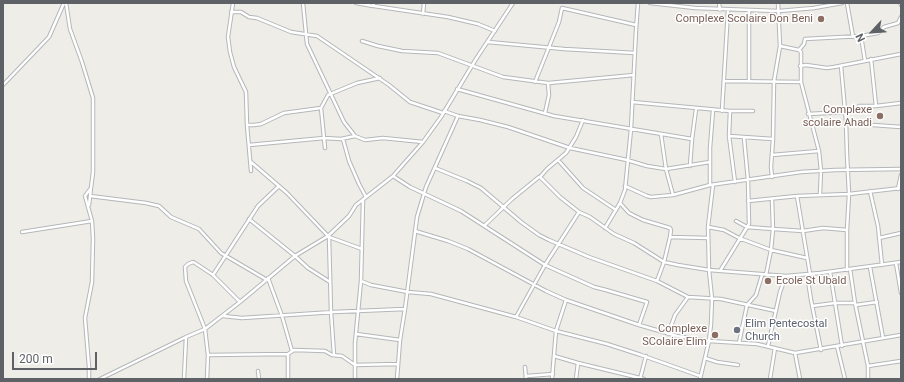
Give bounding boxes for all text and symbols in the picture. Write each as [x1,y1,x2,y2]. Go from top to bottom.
place label: Complexe Scolaire Don Beni [676,12,813,26]
north arrow [852,12,892,52]
marker: Complexe Scolaire Don Beni [816,14,826,24]
text: N [853,31,868,44]
place label: Complexe scolaire Ahadi [803,103,872,129]
marker: Complexe scolaire Ahadi [875,111,885,121]
place label: Ecole St Ubald [776,274,846,288]
marker: Ecole St Ubald [763,276,773,286]
place label: Elim Pentecostal Church [745,317,827,343]
place label: Complexe SColaire Elim [642,322,707,348]
marker: Elim Pentecostal Church [732,325,742,335]
marker: Complexe SColaire Elim [710,330,720,340]
scale bar [14,344,99,370]
text: 200 m [19,352,53,366]

